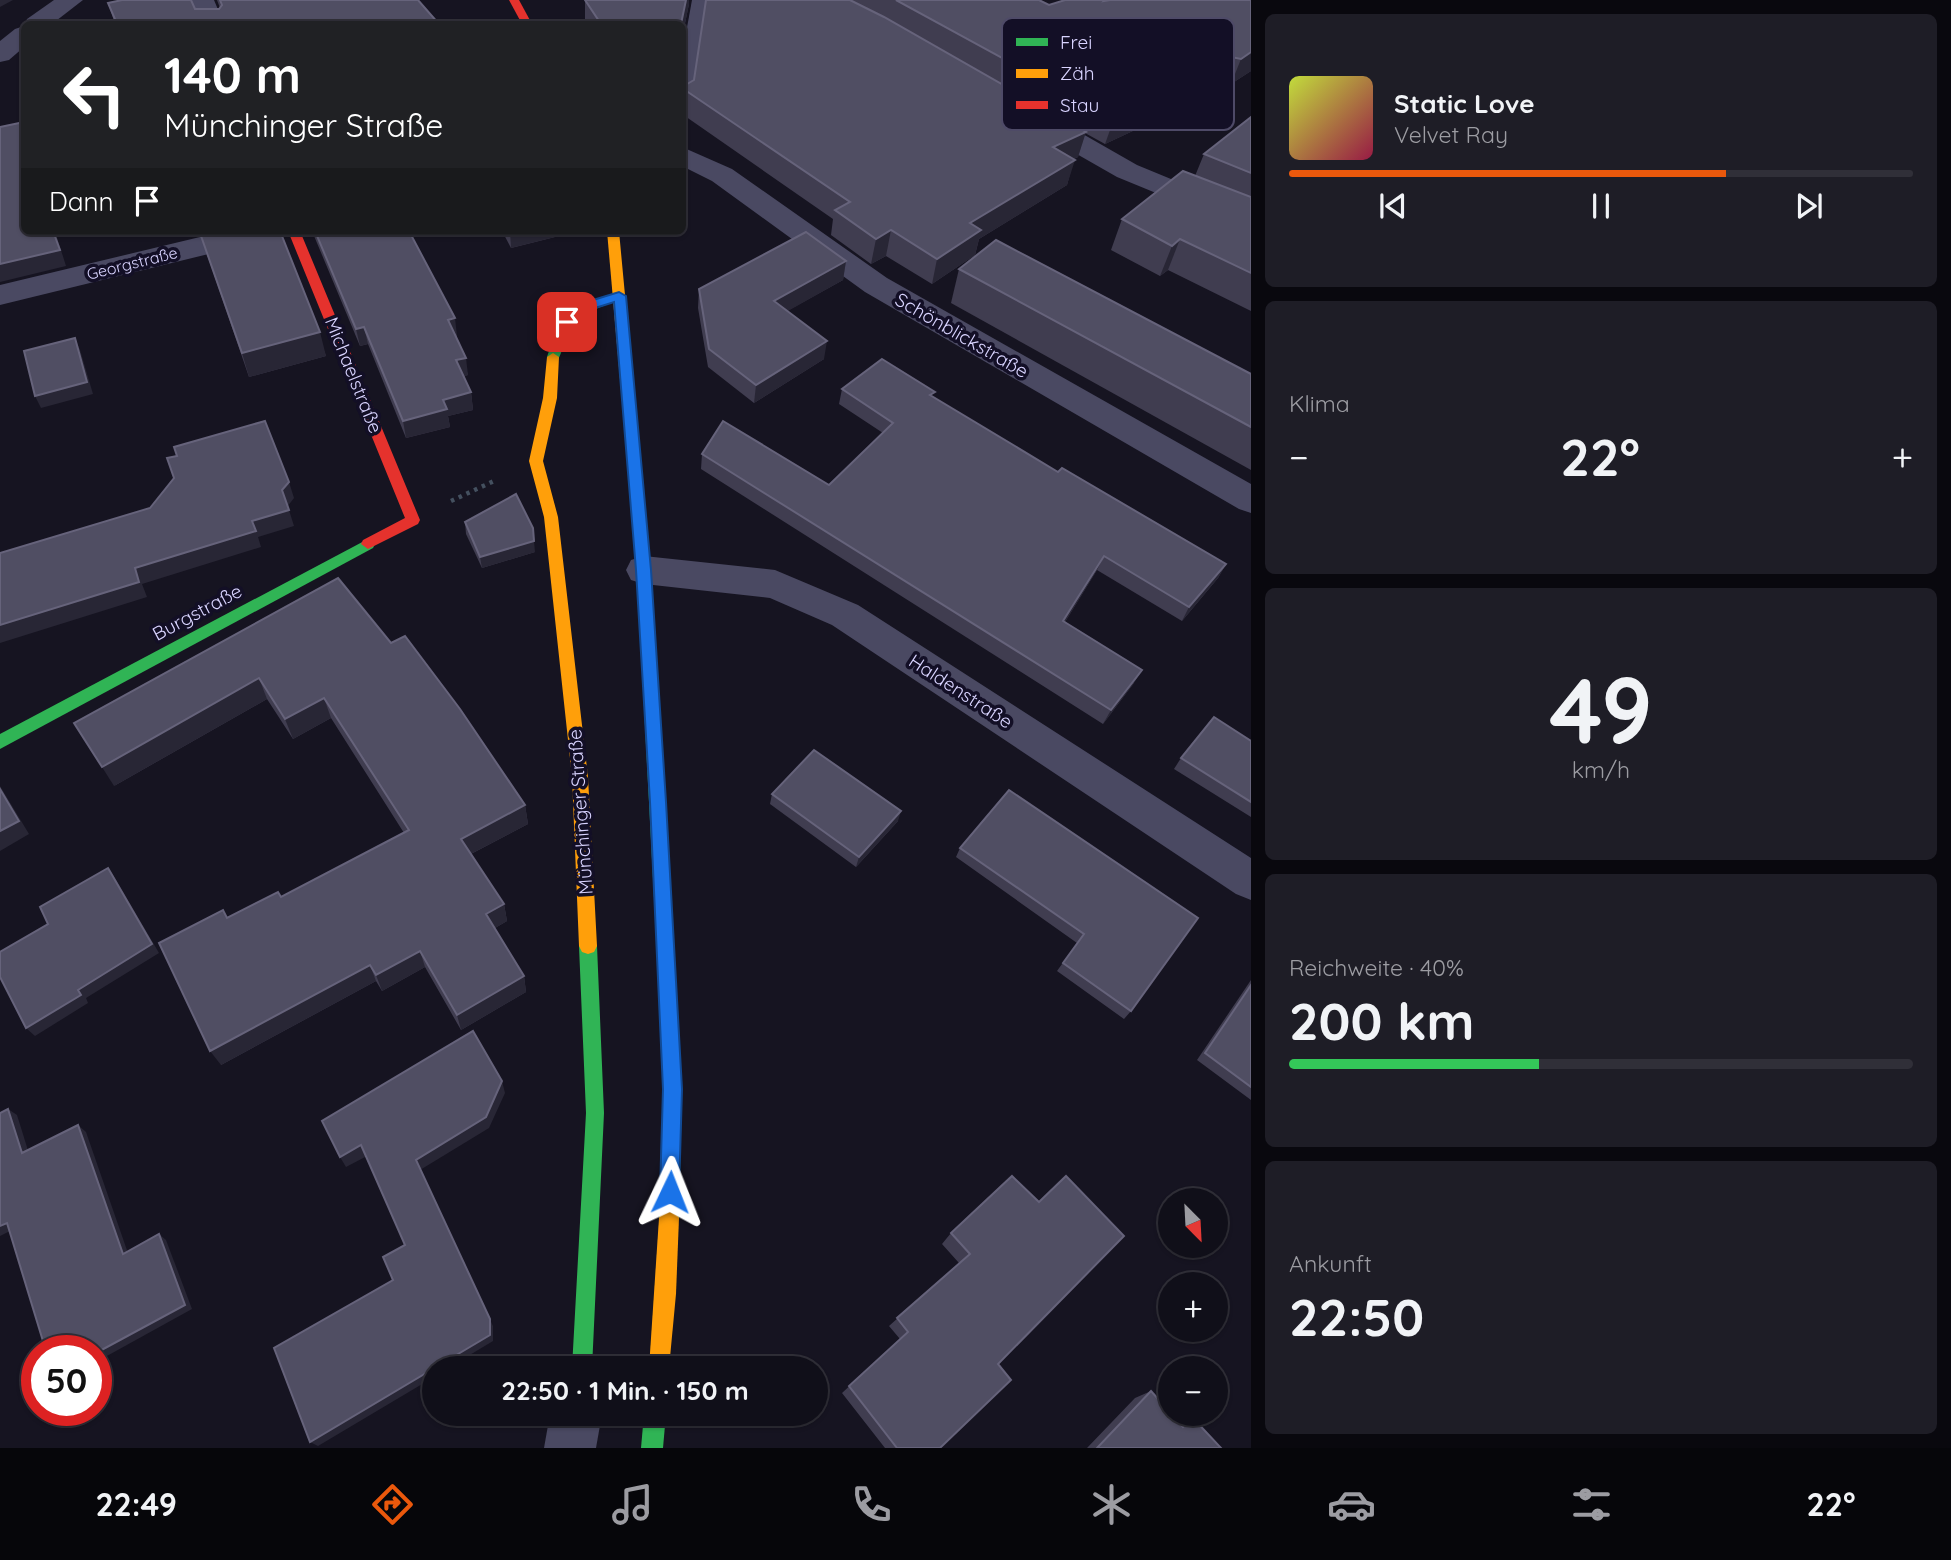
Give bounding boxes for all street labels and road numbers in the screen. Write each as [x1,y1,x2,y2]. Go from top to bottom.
street label: Georgstraße [85,242,179,284]
street label: Schönblickstraße [891,287,1033,383]
street label: Michaelstraße [320,313,388,437]
street label: Burgstraße [148,578,246,646]
street label: Haldenstraße [905,649,1017,733]
street label: Münchinger Straße [562,728,598,896]

